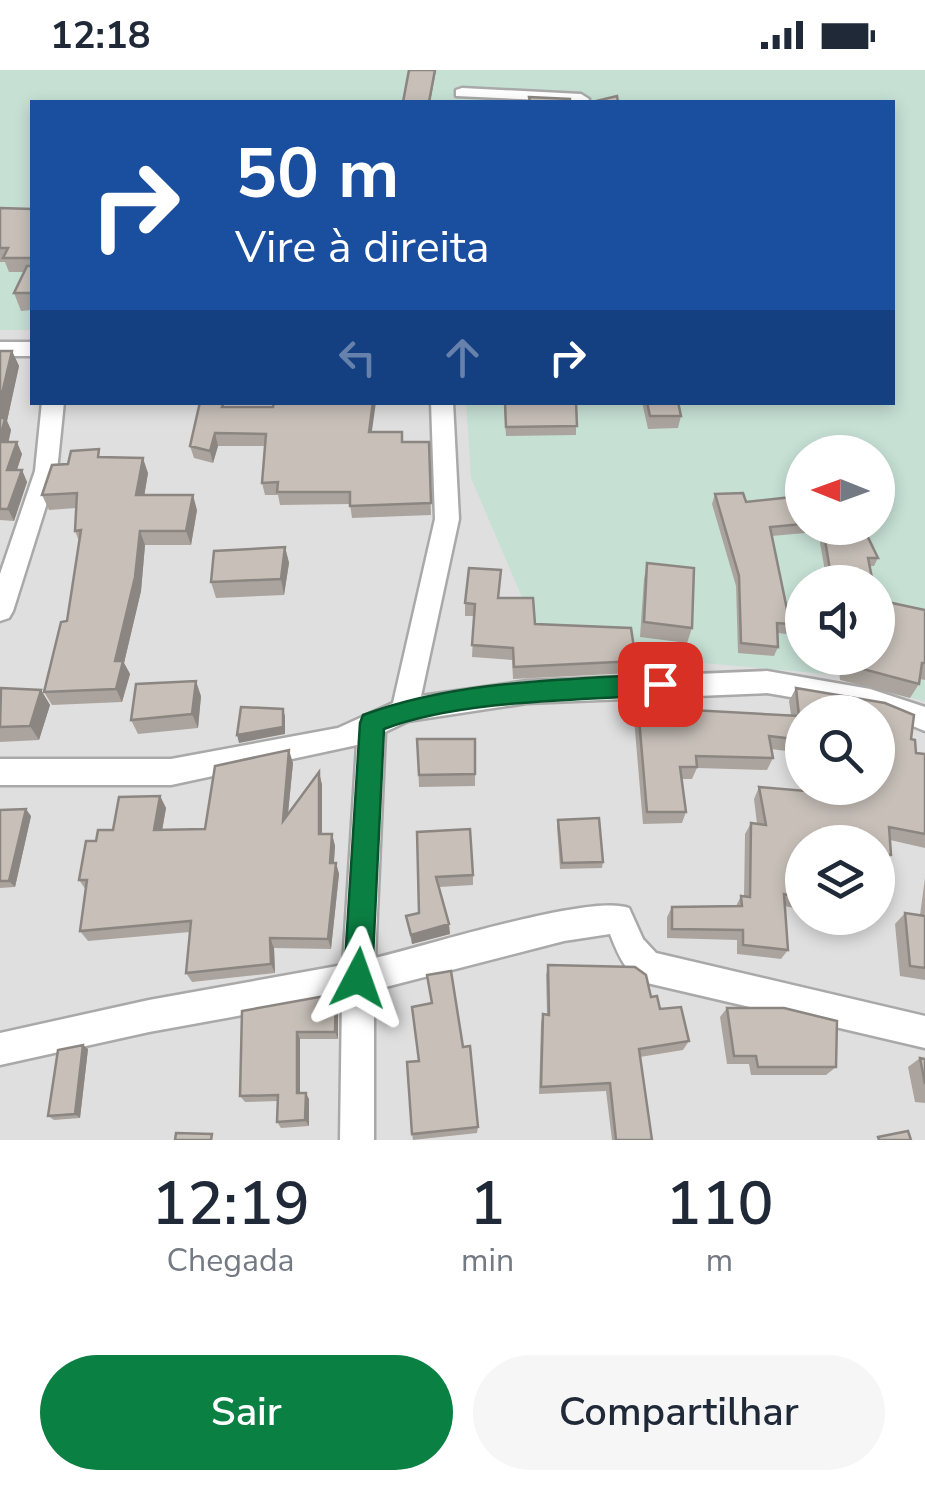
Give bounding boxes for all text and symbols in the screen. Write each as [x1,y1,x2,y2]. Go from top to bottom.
text: 12:18 [50,10,151,61]
text: 50 m [235,126,399,222]
icon: right [70,140,200,270]
text: Vire à direita [235,217,490,278]
icon: left [330,330,385,385]
icon: ahead [435,330,490,385]
icon: right [540,330,595,385]
north arrow [785,435,895,545]
map controls [785,435,895,935]
button: sound [785,565,895,675]
pin [618,642,703,727]
icon: arrive [633,657,688,712]
button: search [785,695,895,805]
button: layers [785,825,895,935]
position arrow [306,926,410,1030]
text: 12:19 [151,1163,310,1245]
text: 1 [470,1163,506,1245]
text: 110 [666,1163,774,1245]
text: Chegada [167,1239,295,1282]
text: min [461,1239,514,1282]
text: m [706,1239,733,1282]
button: Sair [40,1355,453,1470]
button: Compartilhar [473,1355,885,1470]

